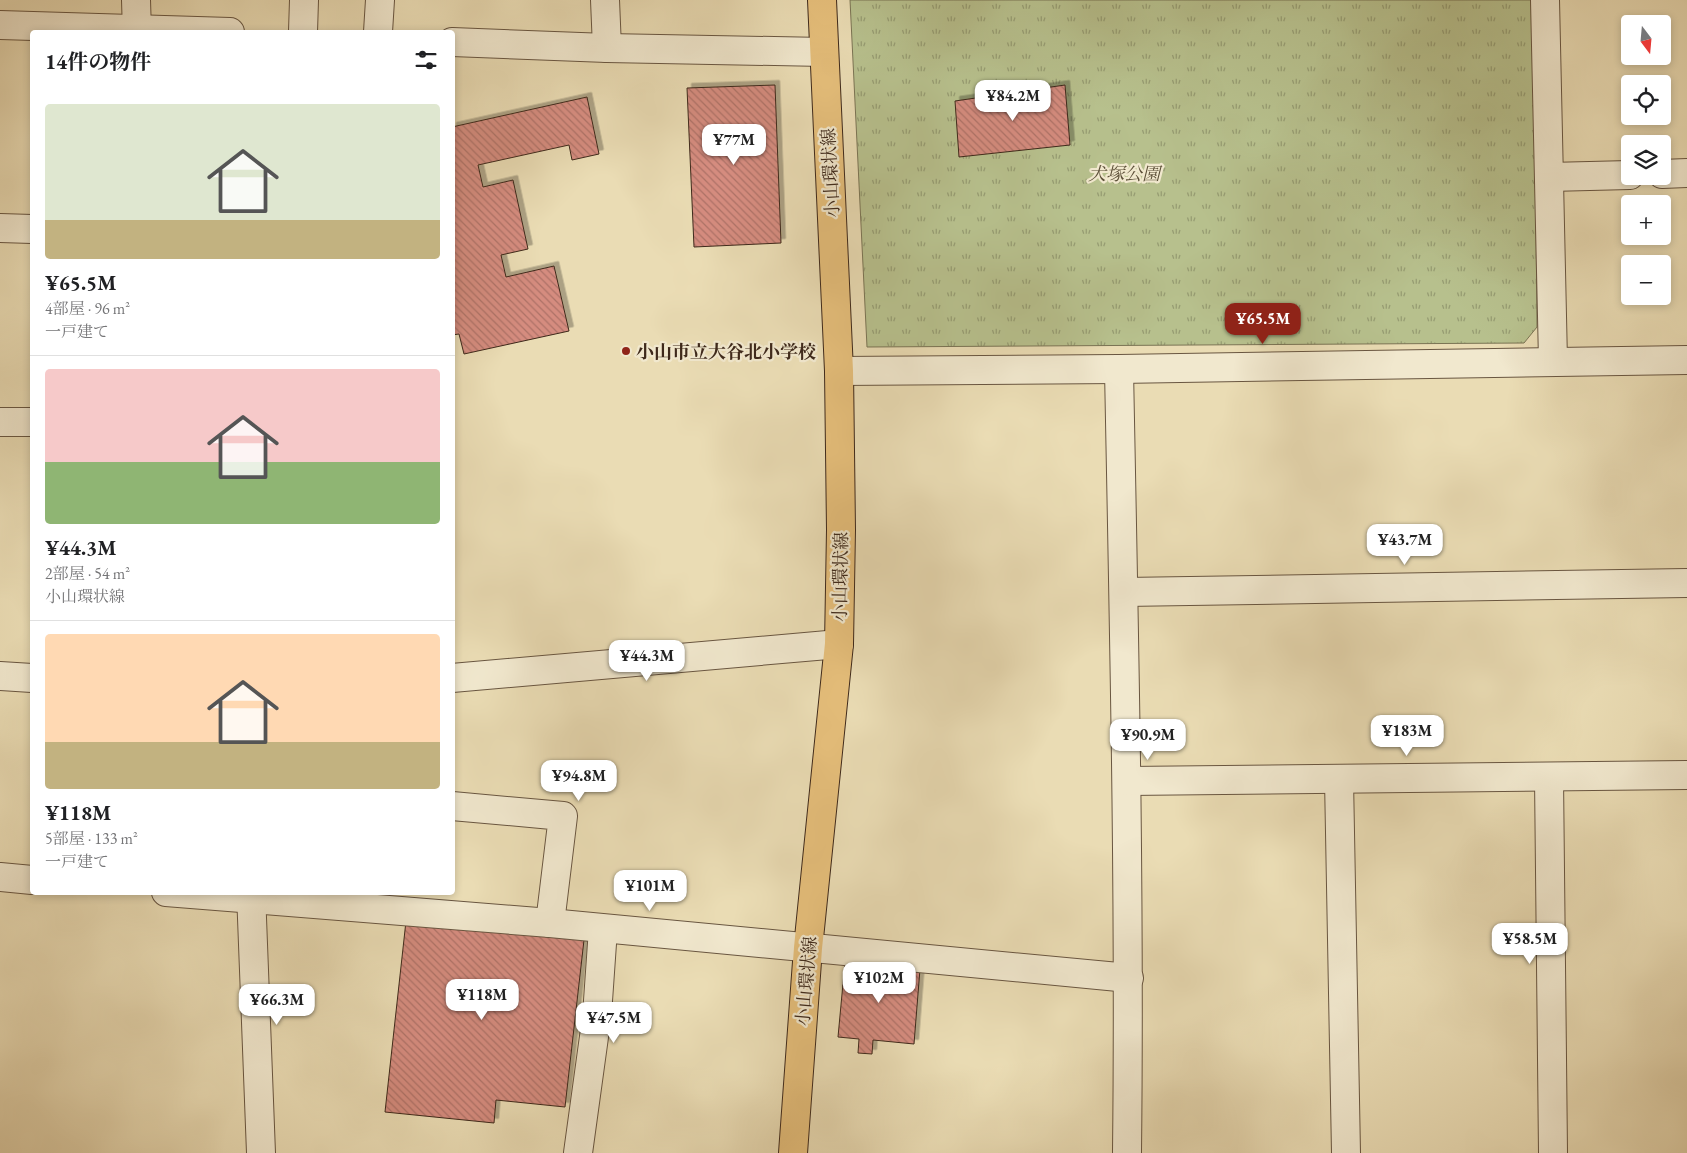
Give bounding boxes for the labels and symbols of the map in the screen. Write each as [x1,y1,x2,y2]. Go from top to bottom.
north arrow [1621,15,1671,65]
pin: ¥84.2M [972,80,1054,122]
pin: ¥77M [704,124,764,166]
street label: 小山環状線 [816,127,844,219]
park label: 犬塚公園 [1088,162,1163,185]
pin: ¥65.5M [1222,302,1304,345]
place label: 小山市立大谷北小学校 [636,340,816,363]
marker: 小山市立大谷北小学校 [620,345,632,357]
pin: ¥43.7M [1364,524,1446,566]
street label: 小山環状線 [828,532,852,622]
pin: ¥44.3M [606,640,688,682]
pin: ¥183M [1372,714,1442,757]
pin: ¥90.9M [1107,718,1189,761]
pin: ¥94.8M [538,760,620,802]
pin: ¥101M [615,870,685,912]
pin: ¥58.5M [1489,922,1571,965]
street label: 小山環状線 [791,935,821,1027]
pin: ¥102M [844,962,914,1004]
pin: ¥118M [447,978,517,1021]
pin: ¥66.3M [236,984,318,1026]
pin: ¥47.5M [573,1002,655,1044]

